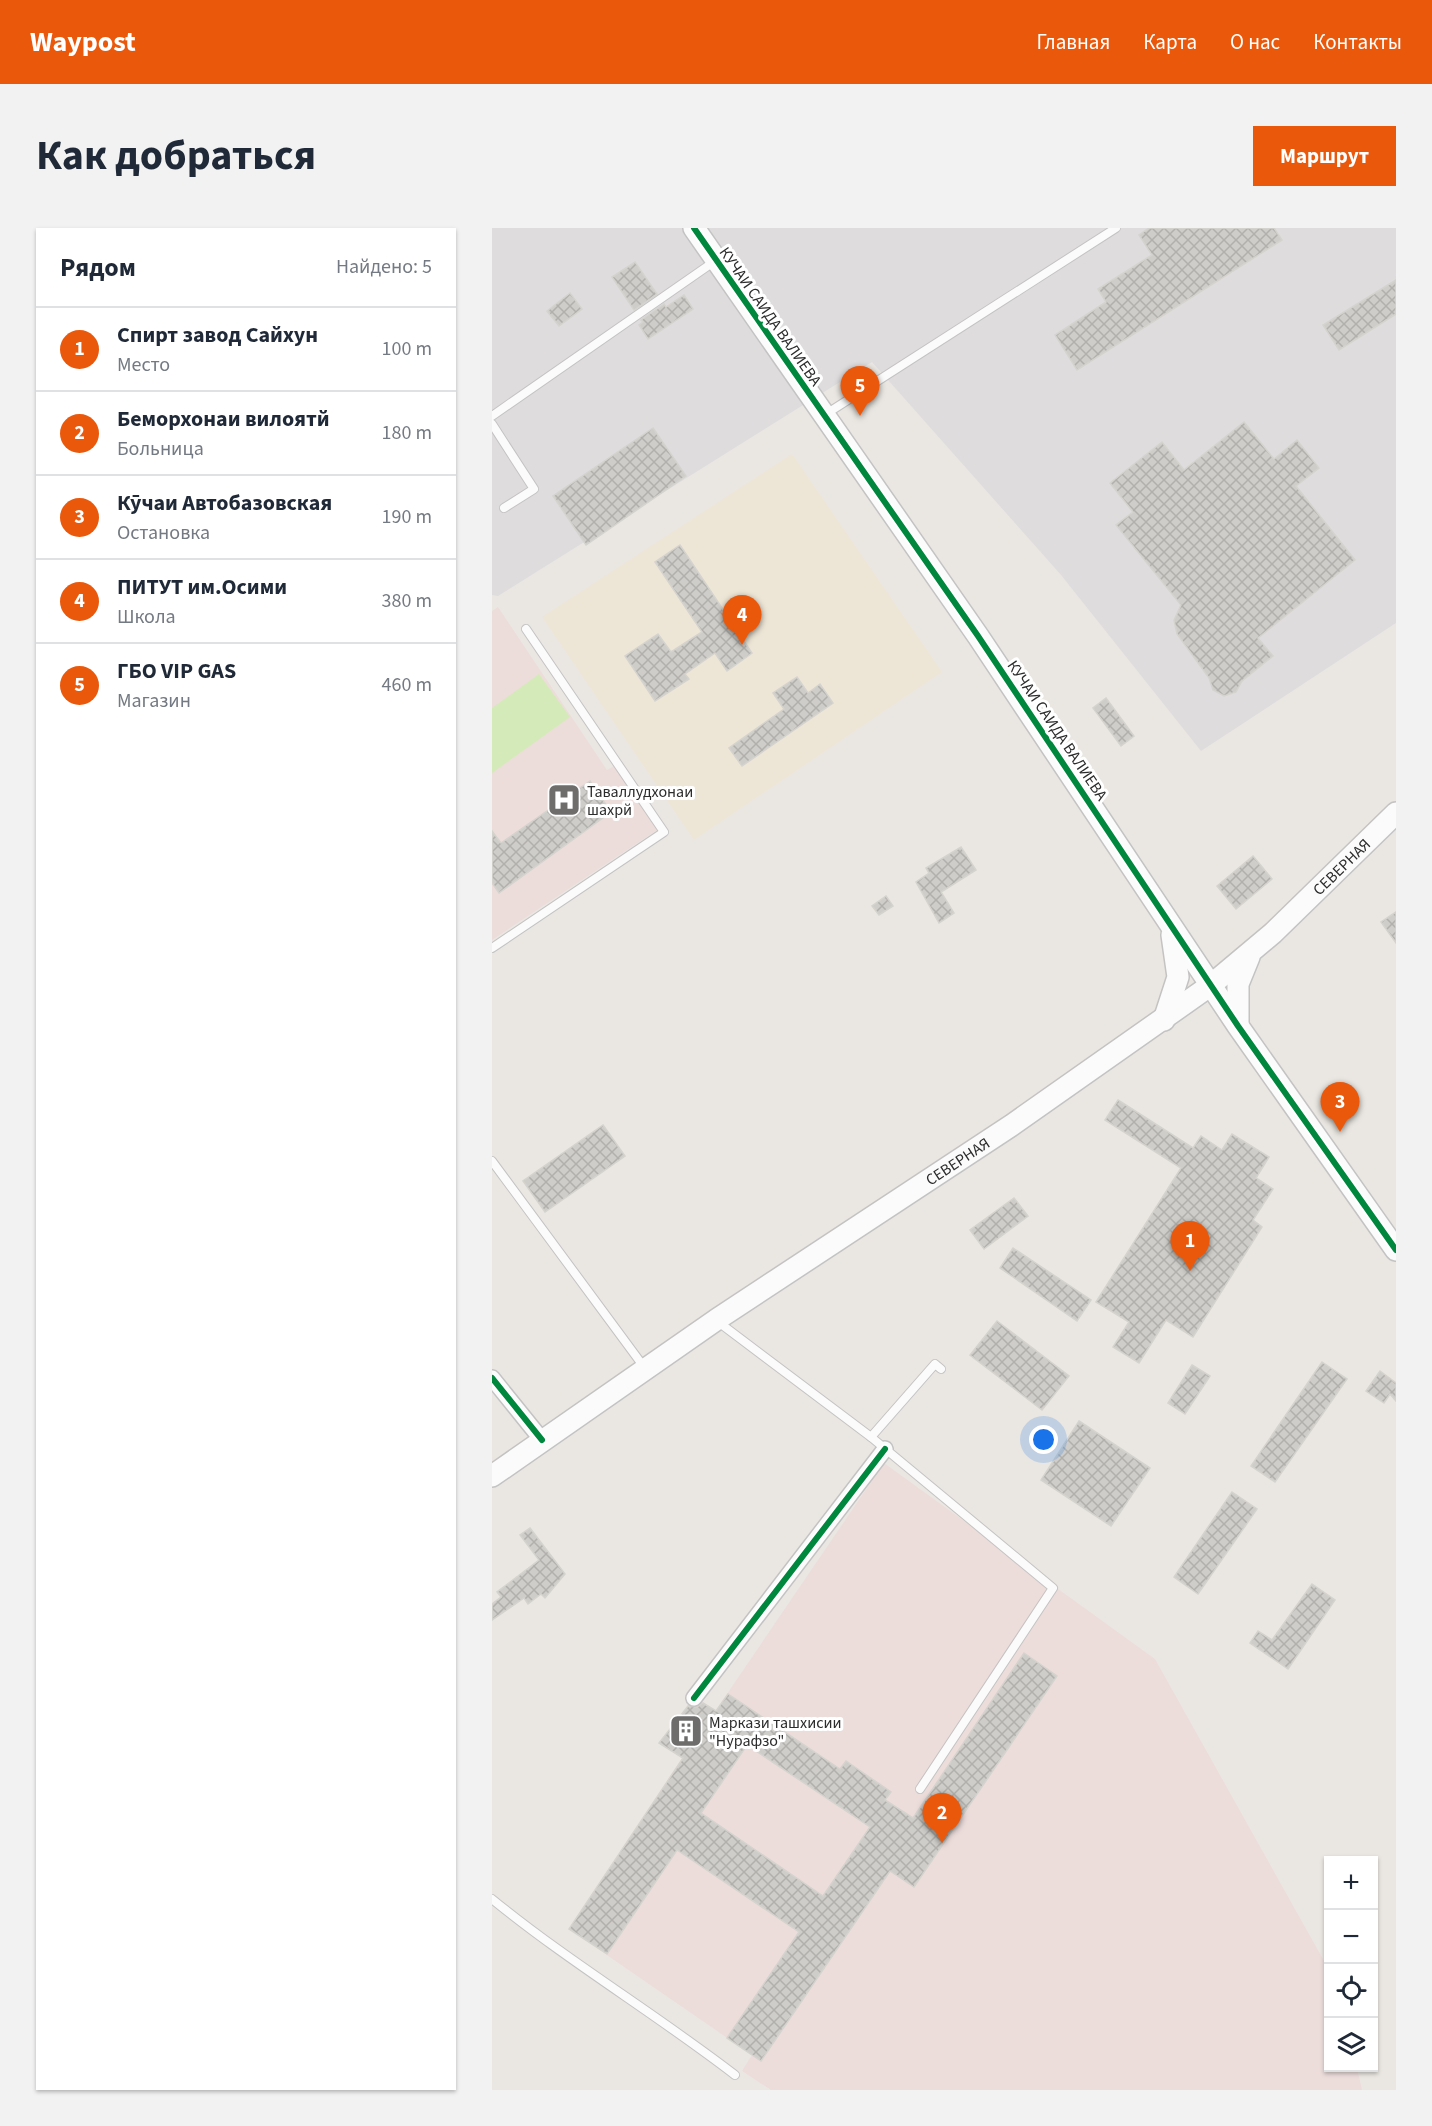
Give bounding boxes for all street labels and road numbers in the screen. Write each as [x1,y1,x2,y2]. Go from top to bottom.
street label: КУЧАИ САИДА ВАЛИЕВА [714,243,827,391]
street label: КУЧАИ САИДА ВАЛИЕВА [1002,656,1113,805]
street label: СЕВЕРНАЯ [1308,834,1376,900]
street label: СЕВЕРНАЯ [921,1133,994,1191]

